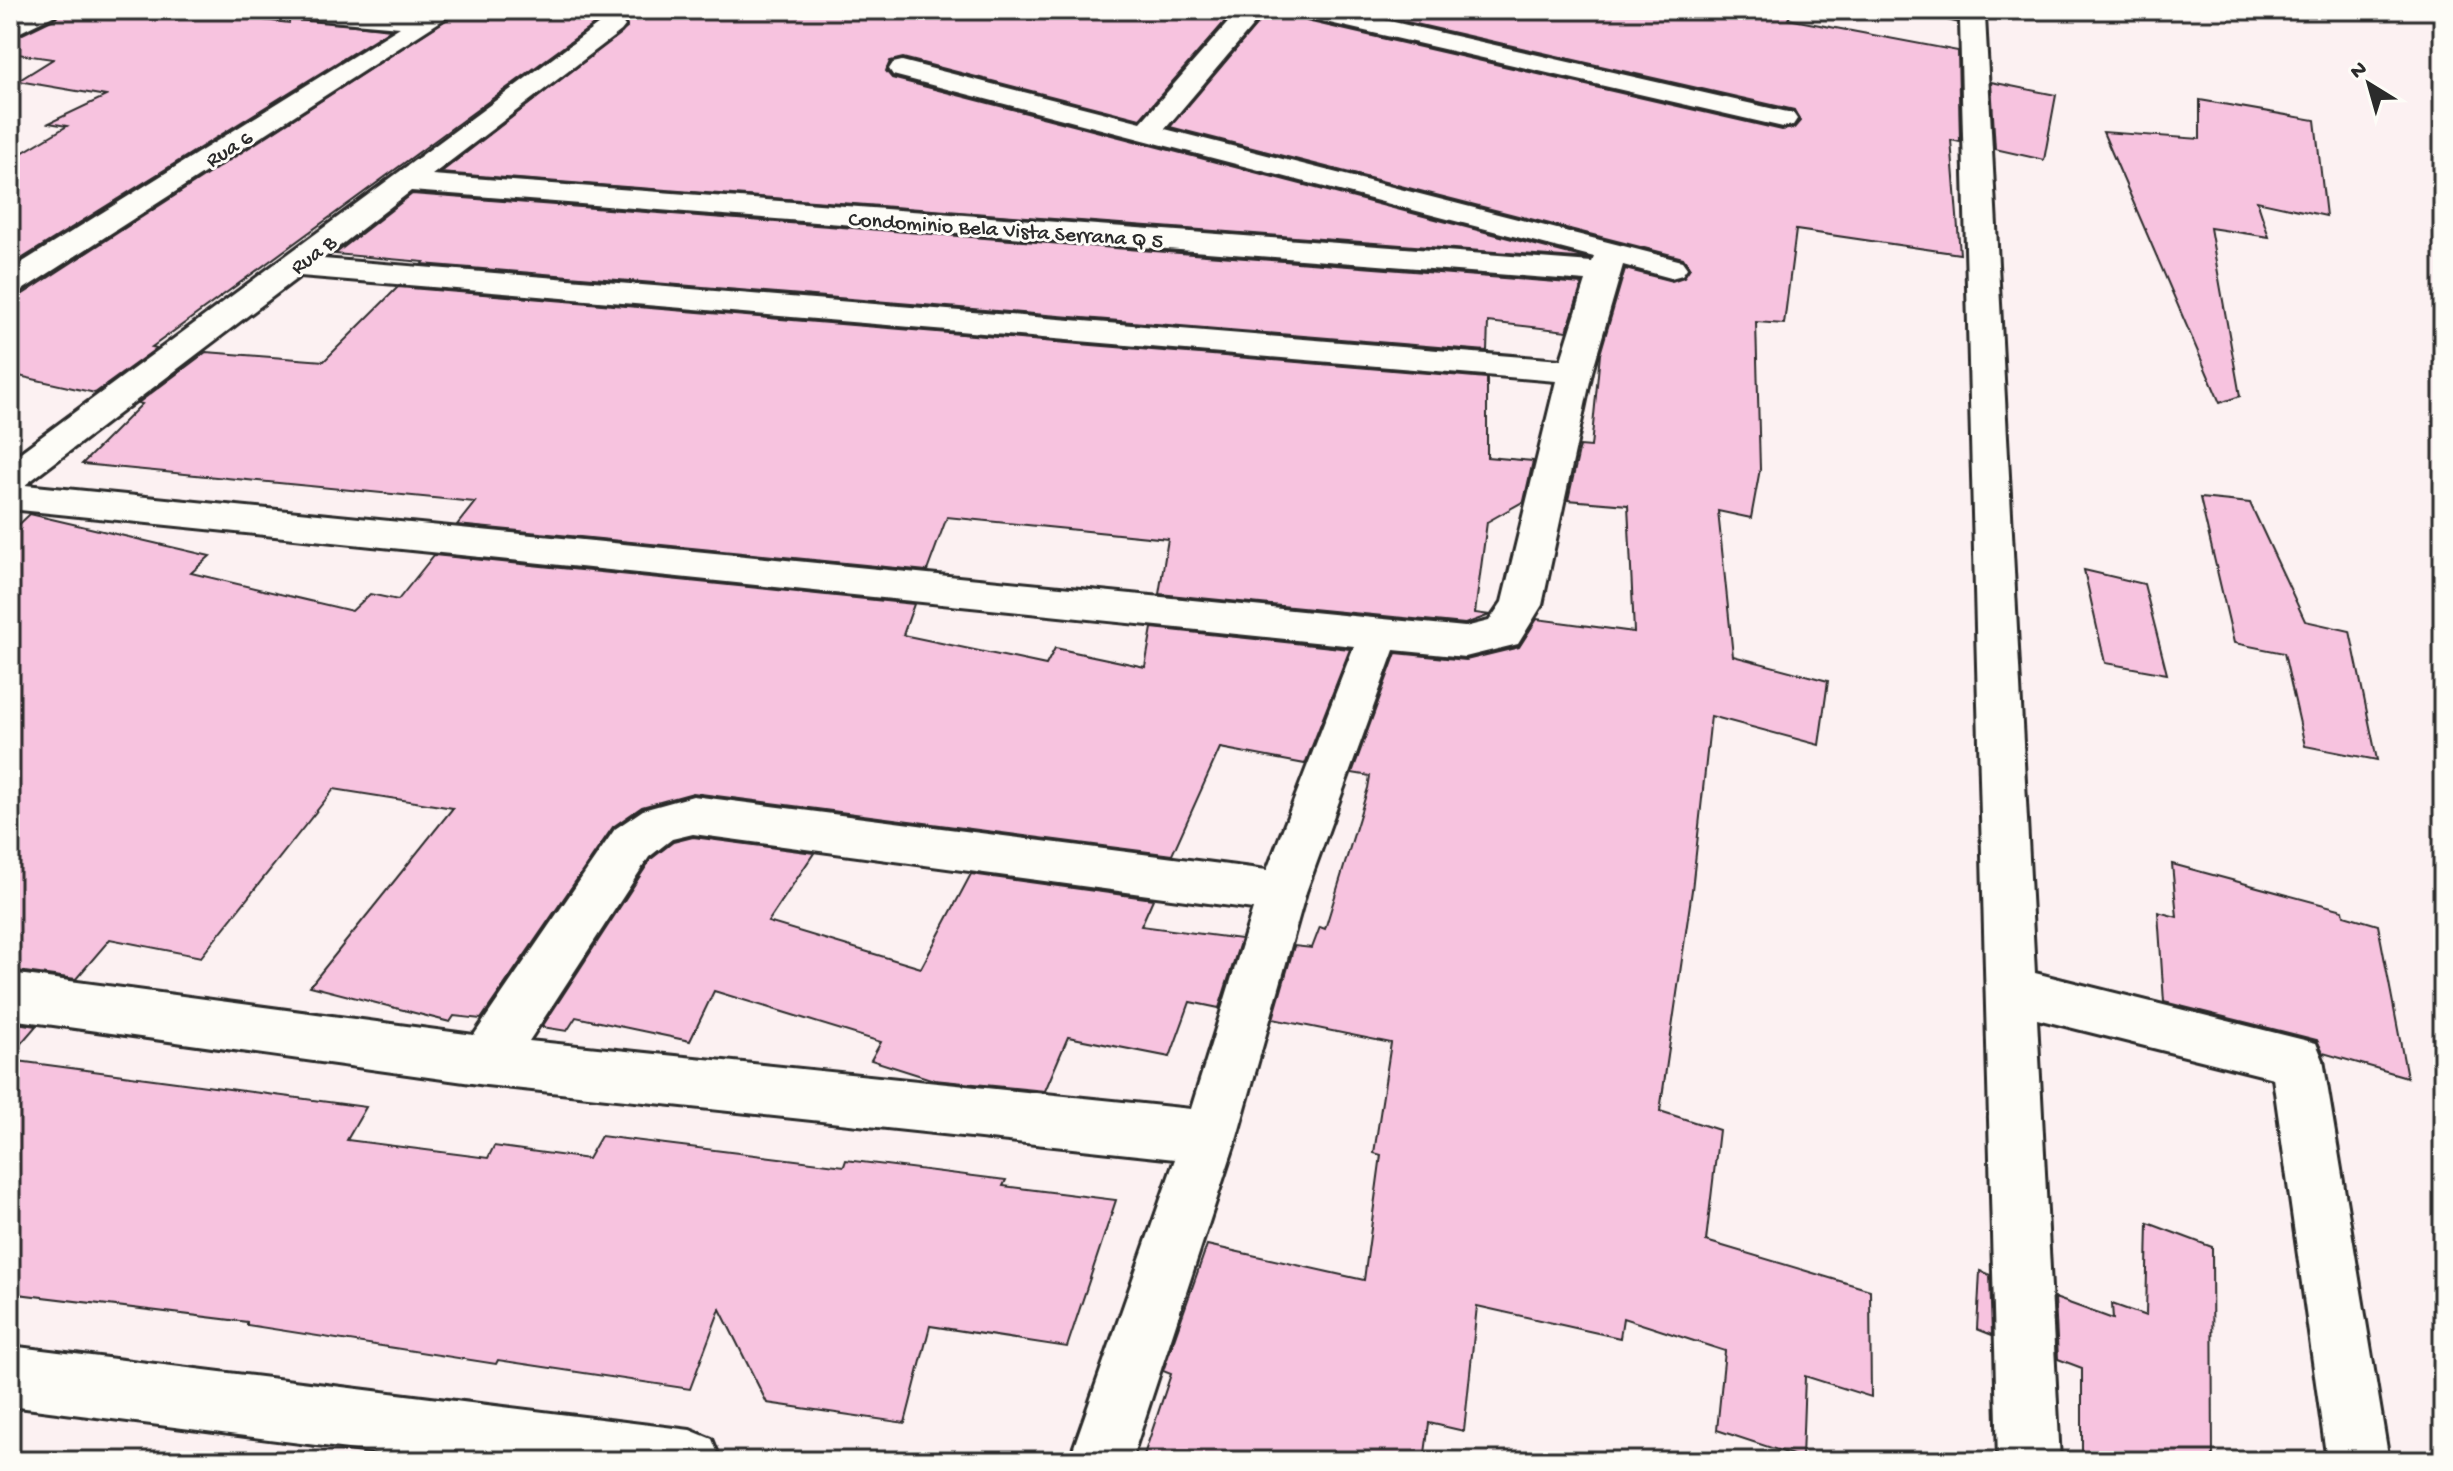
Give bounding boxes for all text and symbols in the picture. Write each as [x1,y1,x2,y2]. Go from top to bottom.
north arrow [2329,44,2409,124]
text: N [2346,57,2373,86]
street label: Rua 6 [202,126,259,175]
street label: Condominio Bela Vista Serrana Q 5 [847,208,1164,256]
street label: Rua B [286,230,343,282]

